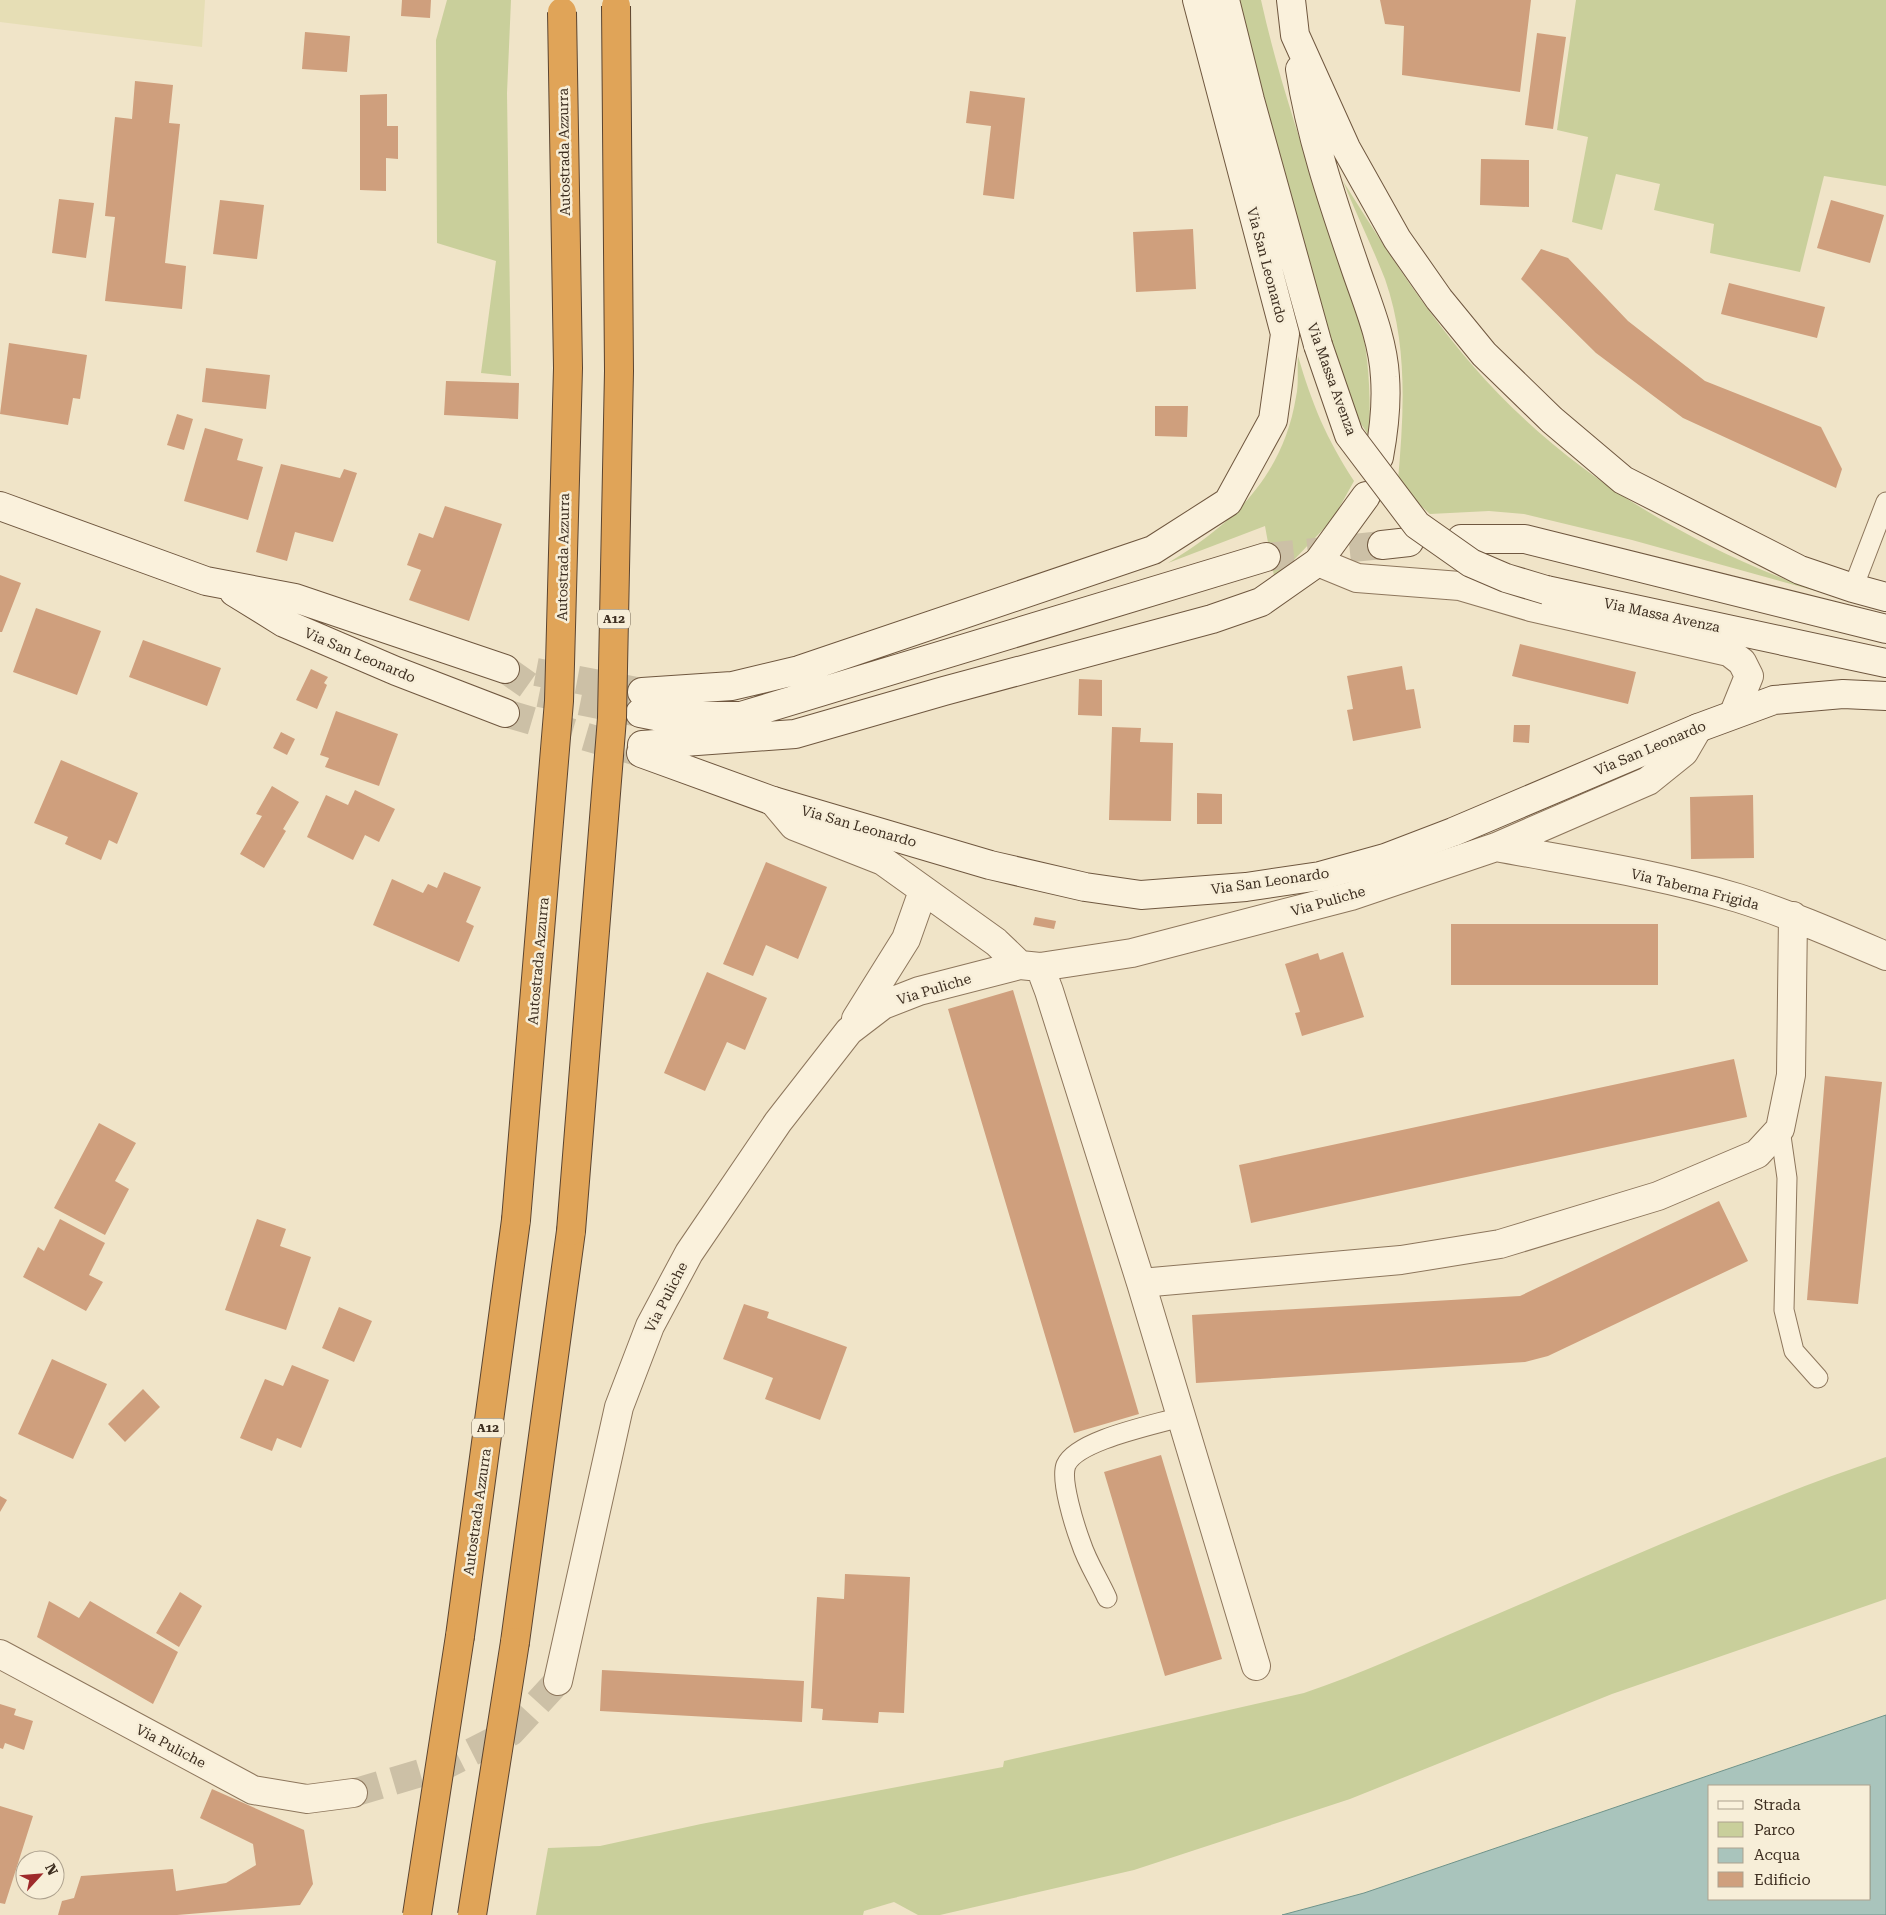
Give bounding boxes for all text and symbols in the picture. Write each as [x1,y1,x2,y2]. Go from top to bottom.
street label: Autostrada Azzurra [555,87,573,216]
street label: Via San Leonardo [1244,205,1290,325]
street label: Via Massa Avenza [1304,321,1360,438]
street label: Autostrada Azzurra [554,492,572,621]
street label: Via Massa Avenza [1602,595,1722,635]
road number: A12 [598,610,630,628]
street label: Via San Leonardo [302,624,418,686]
street label: Via San Leonardo [1592,717,1708,779]
street label: Via San Leonardo [799,802,919,850]
street label: Via San Leonardo [1210,865,1330,897]
street label: Via Taberna Frigida [1629,865,1761,913]
street label: Via Puliche [1289,883,1367,919]
street label: Autostrada Azzurra [524,896,552,1025]
street label: Via Puliche [895,970,973,1008]
street label: Via Puliche [641,1259,691,1335]
road number: A12 [472,1419,504,1438]
street label: Autostrada Azzurra [460,1447,494,1576]
street label: Via Puliche [133,1721,209,1771]
legend [1708,1785,1871,1900]
text: Strada [1754,1796,1801,1814]
text: Parco [1754,1821,1795,1839]
text: Acqua [1754,1846,1800,1864]
north arrow [15,1850,65,1900]
text: N [42,1861,61,1878]
text: Edificio [1754,1871,1811,1889]

